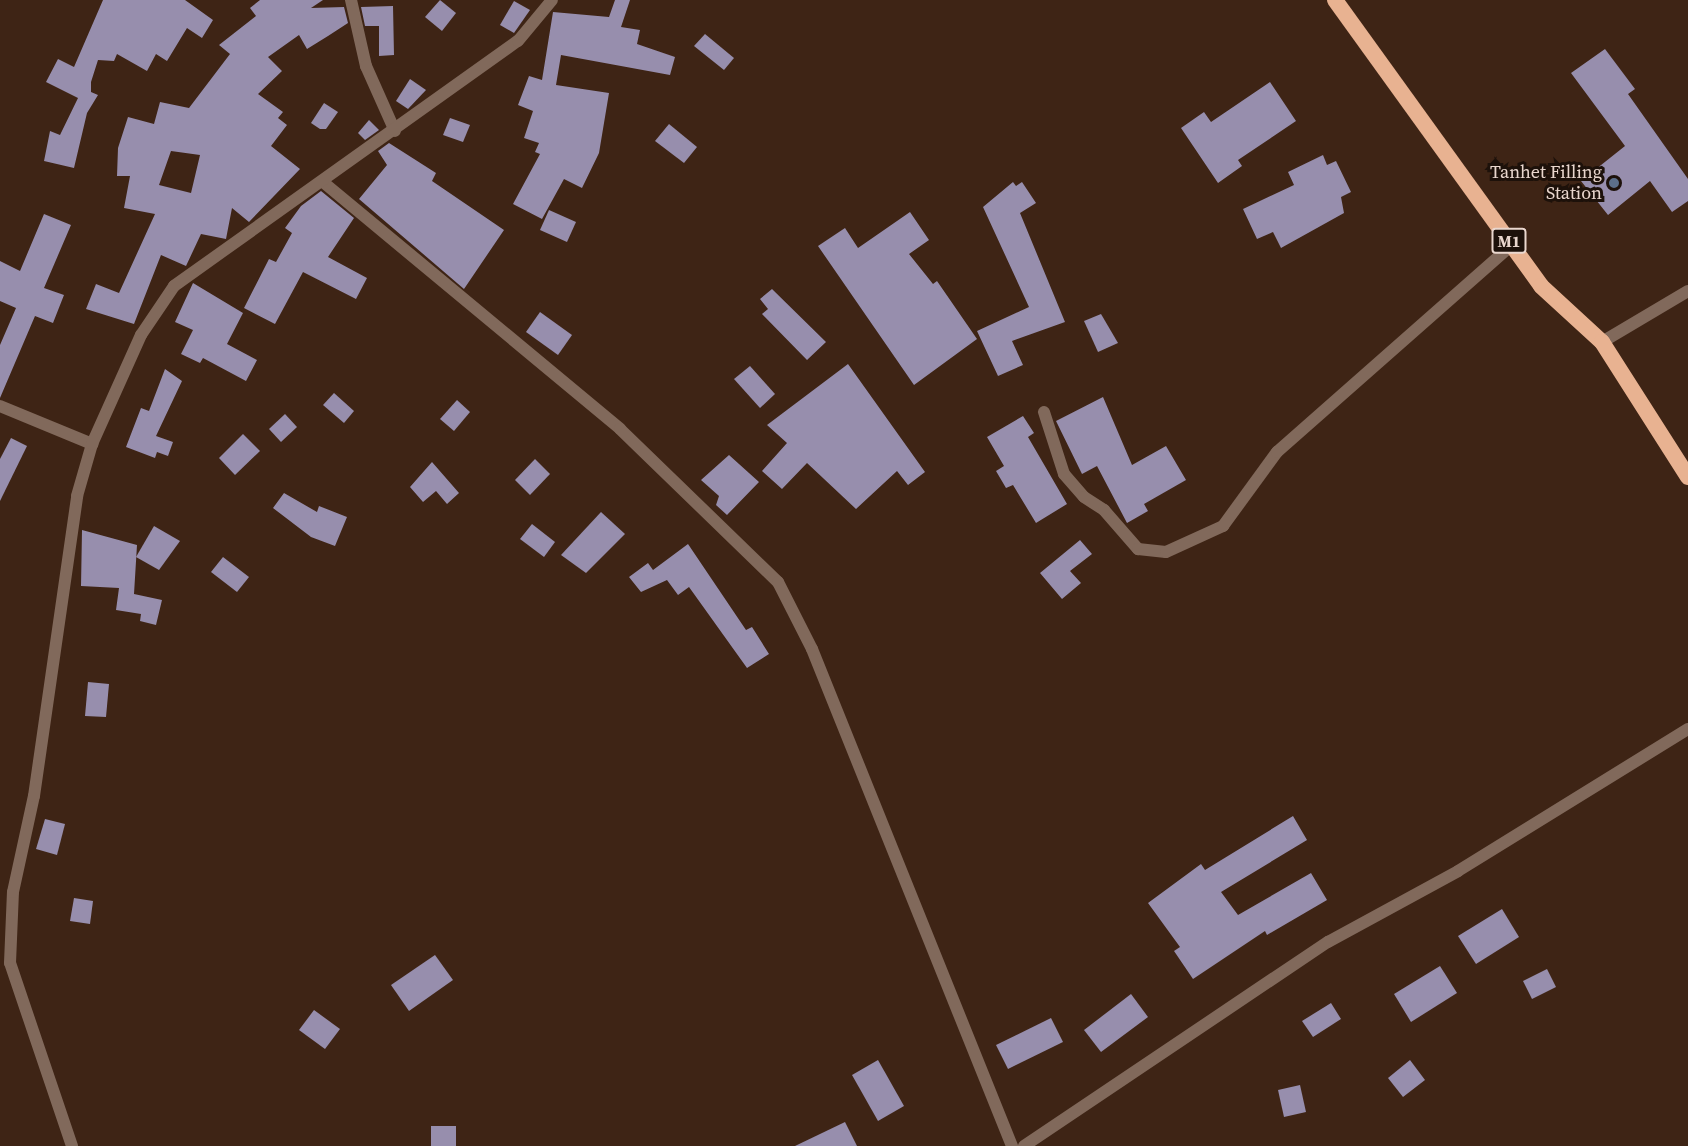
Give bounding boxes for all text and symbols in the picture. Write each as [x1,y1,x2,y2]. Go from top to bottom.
place label: Tanhet Filling Station [1490,162,1602,204]
marker: Tanhet Filling Station [1607,176,1621,190]
road number: M1 [1491,228,1527,254]

